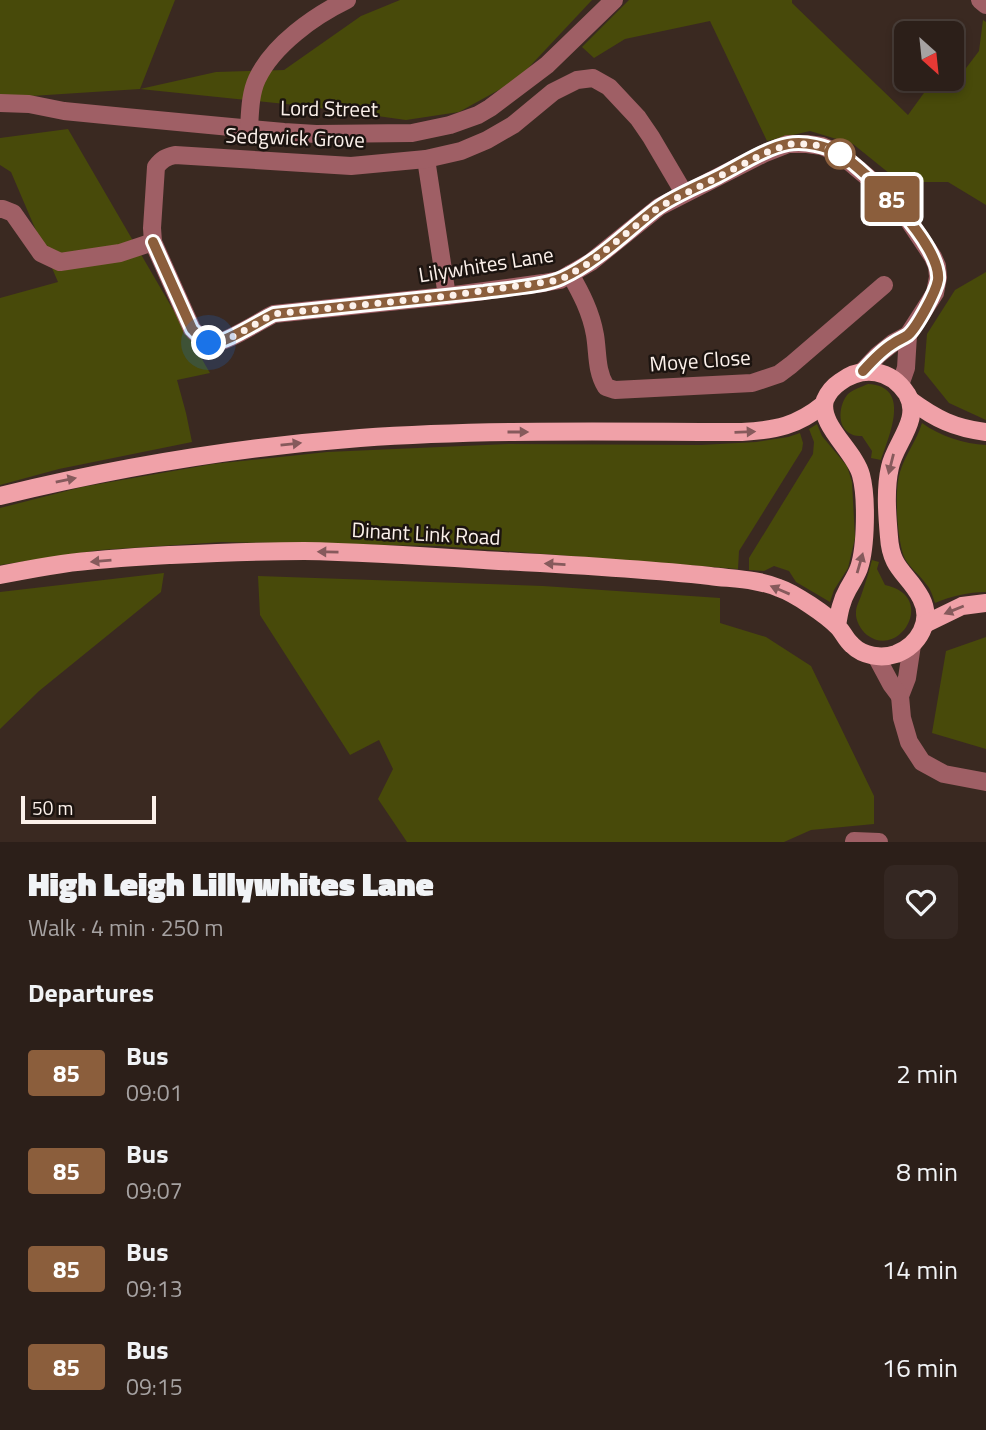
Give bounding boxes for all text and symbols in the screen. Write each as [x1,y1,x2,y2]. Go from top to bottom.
north arrow [894,21,964,91]
map controls [894,21,964,91]
street label: Lord Street [280,91,379,125]
street label: Sedgwick Grove [225,119,365,155]
unlabelled marker [825,139,855,169]
line badge: 85 [860,176,924,222]
text: 85 [879,181,905,217]
street label: Lilywhites Lane [416,238,556,290]
your location [191,325,226,360]
street label: Moye Close [648,341,752,379]
one-way arrow [735,426,757,437]
one-way arrow [507,427,529,438]
one-way arrow [280,438,302,449]
one-way arrow [885,453,896,475]
one-way arrow [55,475,77,486]
street label: Dinant Link Road [351,513,501,553]
one-way arrow [317,546,339,558]
one-way arrow [855,552,865,573]
one-way arrow [90,555,112,566]
one-way arrow [544,558,566,569]
one-way arrow [770,584,791,595]
one-way arrow [943,605,964,616]
scale bar [21,793,156,825]
text: 50 m [32,793,73,822]
text: High Leigh Lillywhites Lane [28,859,434,909]
button: heart [884,865,958,939]
text: Walk · 4 min · 250 m [28,910,224,945]
text: Departures [28,973,154,1012]
text: Bus [126,1036,168,1075]
text: 2 min [896,1054,958,1093]
text: 85 [53,1055,80,1091]
text: 09:01 [126,1075,183,1110]
text: Bus [126,1134,168,1173]
text: 8 min [896,1152,958,1191]
text: 85 [53,1153,80,1189]
text: 09:07 [126,1173,183,1208]
text: Bus [126,1232,168,1271]
text: 14 min [882,1250,958,1289]
text: 85 [53,1251,80,1287]
text: 09:13 [126,1271,183,1306]
text: Bus [126,1330,168,1369]
text: 16 min [882,1348,958,1387]
text: 85 [53,1349,80,1385]
text: 09:15 [126,1369,183,1404]

